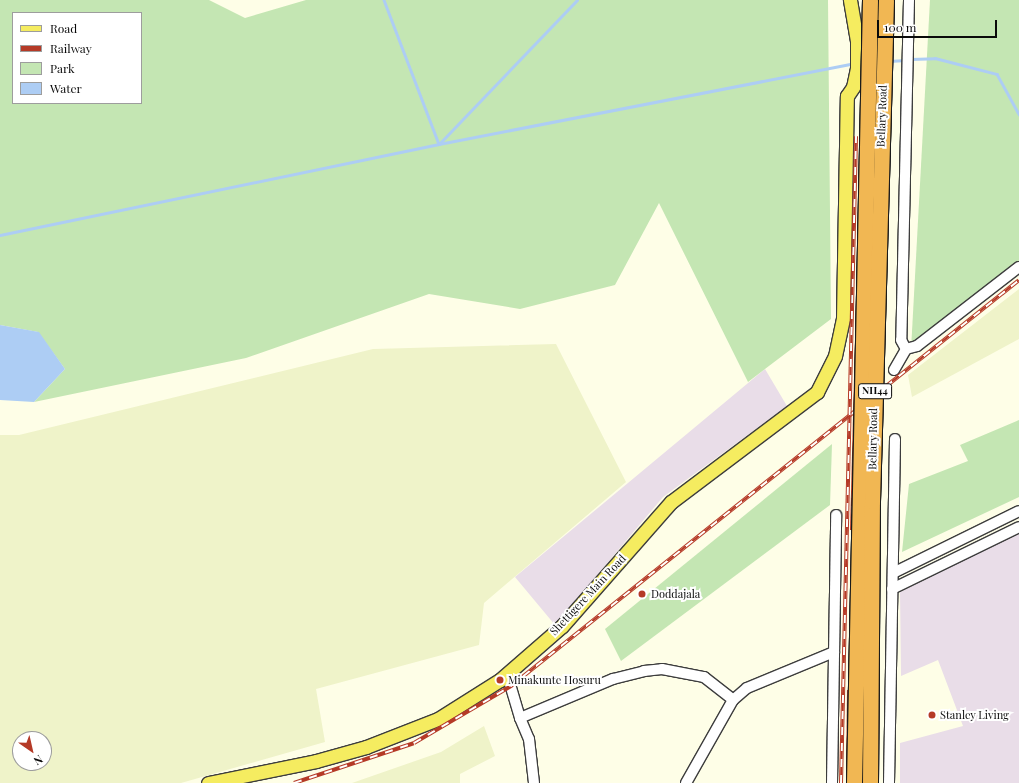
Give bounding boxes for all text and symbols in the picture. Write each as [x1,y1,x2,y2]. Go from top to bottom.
legend [12,12,142,104]
scale bar [879,12,999,38]
text: 100 m [884,19,916,35]
text: Road [50,20,77,36]
text: Railway [50,40,92,56]
text: Park [50,60,75,76]
text: Water [50,80,82,96]
street label: Bellary Road [874,85,890,147]
road number: NH44 [858,383,892,399]
street label: Bellary Road [866,408,880,470]
street label: Shettigere Main Road [547,552,629,638]
place label: Doddajala [651,587,700,601]
marker: Doddajala [636,588,648,600]
place label: Minakunte Hosuru [508,673,601,687]
marker: Minakunte Hosuru [495,675,505,685]
place label: Stanley Living [940,708,1009,722]
marker: Stanley Living [927,710,937,720]
north arrow [12,731,52,771]
text: N [31,752,46,769]

